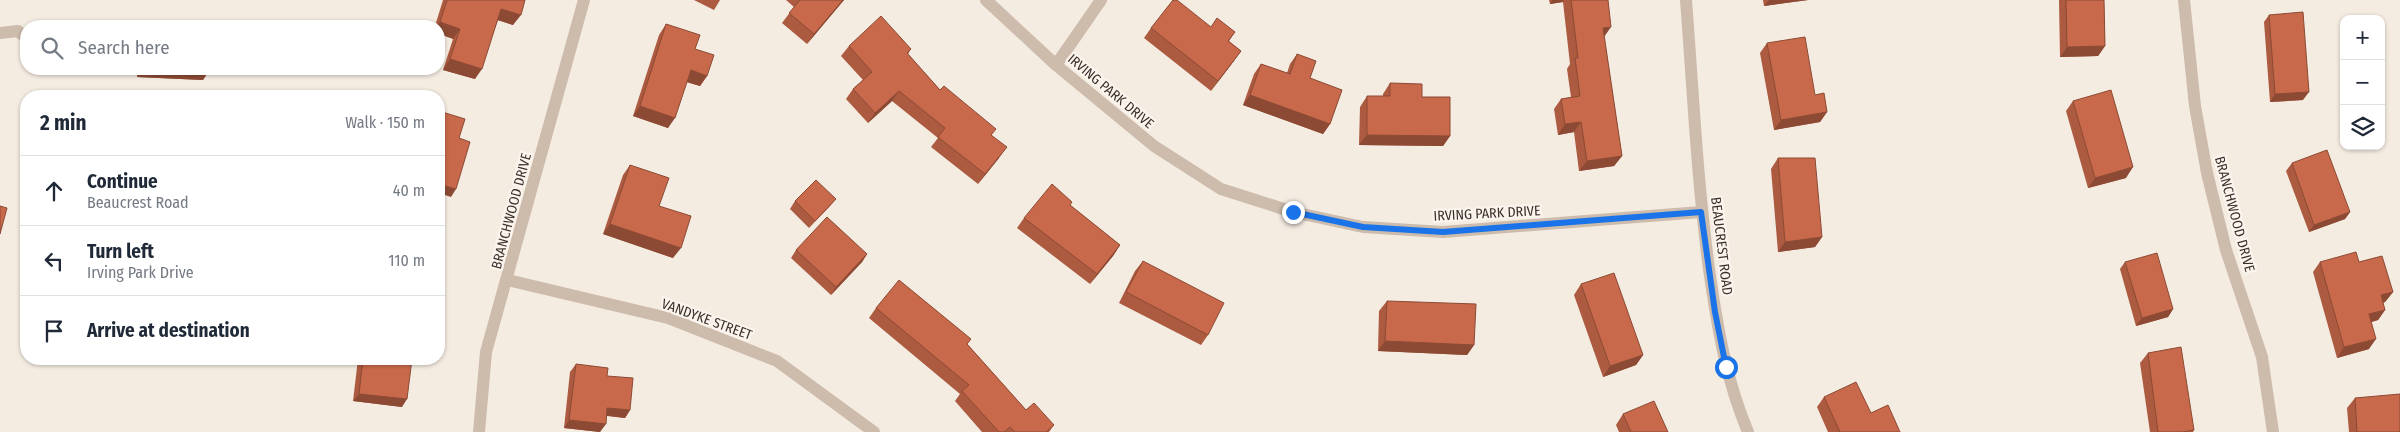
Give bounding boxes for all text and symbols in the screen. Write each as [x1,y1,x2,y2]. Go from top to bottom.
map controls [2340,15,2385,150]
button: + [2340,15,2385,60]
search box [20,20,445,75]
icon: search [38,34,66,62]
text: Search here [78,36,170,59]
street label: IRVING PARK DRIVE [1064,50,1157,133]
button: − [2340,60,2385,105]
button: layers [2340,105,2385,150]
text: 2 min [40,110,87,136]
text: Walk · 150 m [345,113,425,132]
street label: BRANCHWOOD DRIVE [488,151,535,271]
street label: BRANCHWOOD DRIVE [2211,154,2258,274]
text: Continue [87,170,158,193]
icon: ahead [40,177,68,205]
text: 40 m [393,181,425,200]
text: Beaucrest Road [87,193,189,212]
street label: BEAUCREST ROAD [1707,196,1736,296]
route end [1282,201,1305,224]
street label: IRVING PARK DRIVE [1433,202,1541,225]
text: Turn left [87,240,154,263]
icon: left [40,247,68,275]
text: 110 m [388,251,425,270]
text: Irving Park Drive [87,263,194,282]
street label: VANDYKE STREET [659,295,755,344]
icon: arrive [40,317,68,345]
text: Arrive at destination [87,319,250,342]
route start [1715,356,1738,379]

